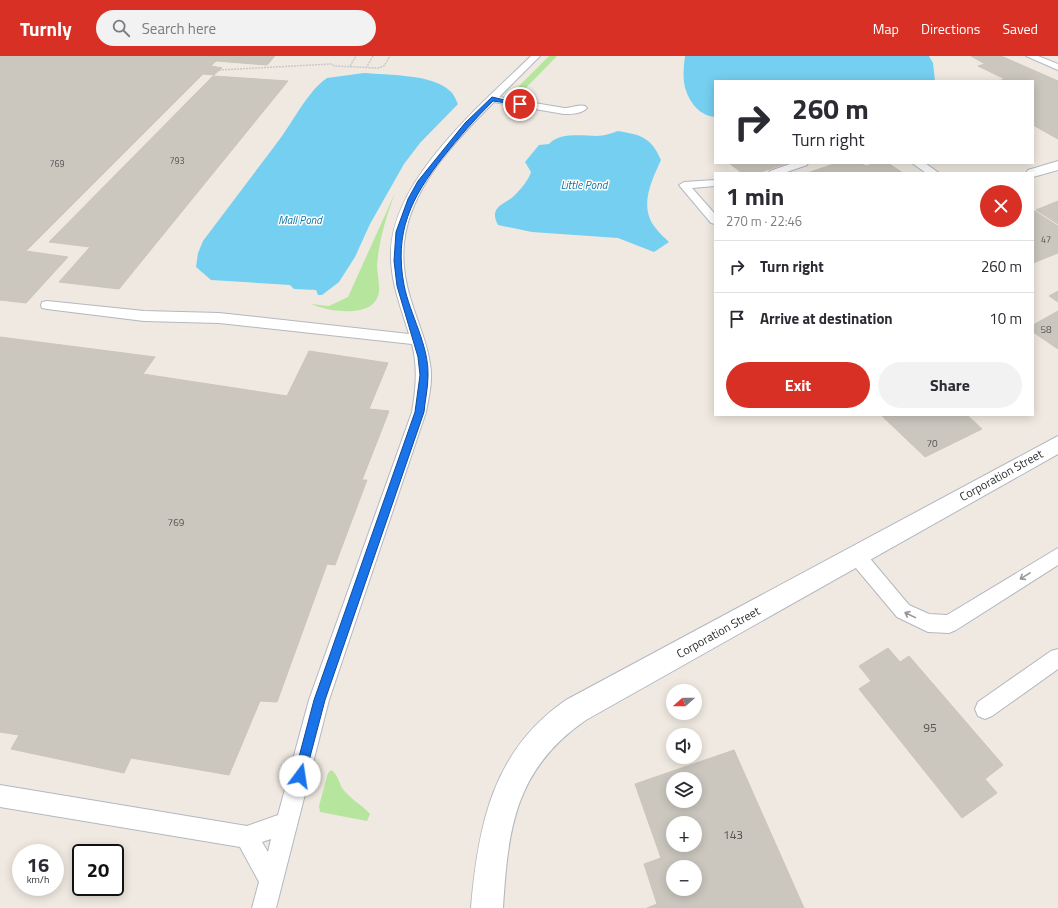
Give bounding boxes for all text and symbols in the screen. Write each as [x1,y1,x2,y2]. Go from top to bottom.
search box [96,10,376,46]
text: Turnly [20,14,72,43]
icon: search [110,17,132,39]
text: Search here [142,17,216,40]
text: Map [873,18,899,39]
text: Directions [921,18,980,39]
text: Saved [1002,18,1038,39]
pin [503,87,537,121]
text: 260 m [792,87,869,130]
icon: arrive [509,93,531,115]
icon: right [726,96,778,148]
text: Turn right [792,126,865,153]
house number: 793 [169,154,185,167]
house number: 769 [49,157,65,170]
water label: Little Pond [561,177,609,193]
text: 1 min [726,178,784,214]
button: close [980,185,1022,227]
text: 270 m · 22:46 [726,211,802,231]
water label: Mall Pond [278,212,323,228]
house number: 47 [1041,233,1051,246]
text: Turn right [760,255,824,278]
text: 260 m [981,255,1022,278]
icon: right [726,256,748,278]
text: Arrive at destination [760,307,893,330]
text: 10 m [989,307,1022,330]
icon: arrive [726,308,748,330]
house number: 58 [1040,322,1052,337]
button: Exit [726,362,870,408]
button: Share [878,362,1022,408]
house number: 70 [926,436,938,451]
street label: Corporation Street [956,444,1047,506]
house number: 769 [168,515,185,530]
one-way arrow [1019,573,1031,581]
street label: Corporation Street [673,601,764,663]
one-way arrow [905,611,917,618]
north arrow [666,684,702,720]
map controls [666,684,702,896]
house number: 95 [923,718,937,737]
button: sound [666,728,702,764]
position arrow [279,755,321,797]
button: layers [666,772,702,808]
button: + [666,816,702,852]
house number: 143 [723,825,743,844]
speed limit sign: 20 [72,844,124,896]
text: 16 [27,849,49,880]
button: − [666,860,702,896]
text: km/h [27,872,49,887]

